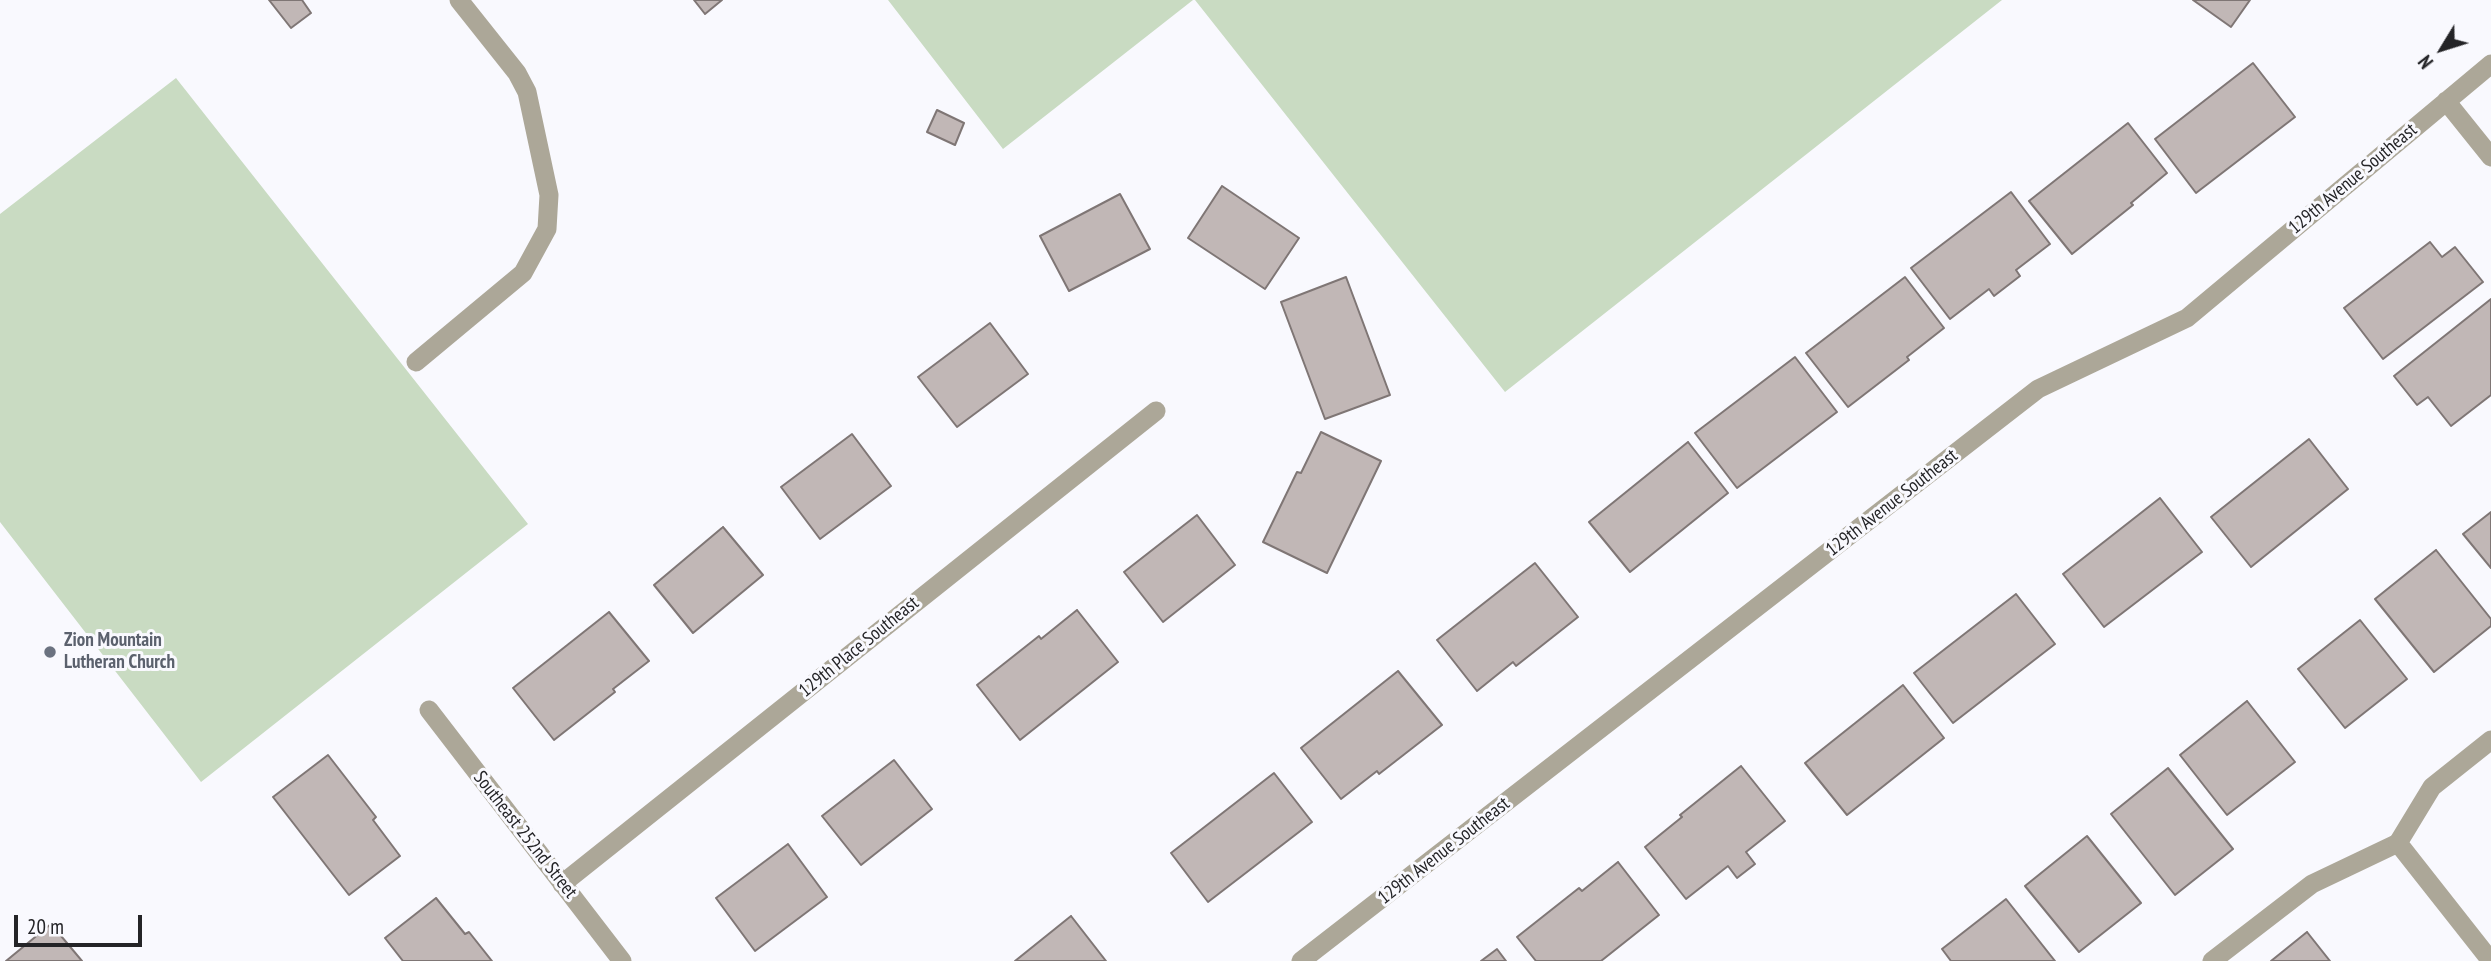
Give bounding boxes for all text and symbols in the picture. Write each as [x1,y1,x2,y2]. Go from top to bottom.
north arrow [2407,14,2477,84]
text: N [2413,51,2438,73]
street label: 129th Avenue Southeast [2284,119,2422,239]
street label: 129th Avenue Southeast [1822,445,1962,561]
street label: 129th Place Southeast [795,592,923,702]
place label: Zion Mountain Lutheran Church [64,630,175,674]
marker: Zion Mountain Lutheran Church [42,644,58,660]
street label: Southeast 252nd Street [468,767,582,903]
street label: 129th Avenue Southeast [1374,793,1514,909]
scale bar [18,902,145,946]
text: 20 m [27,913,64,940]

